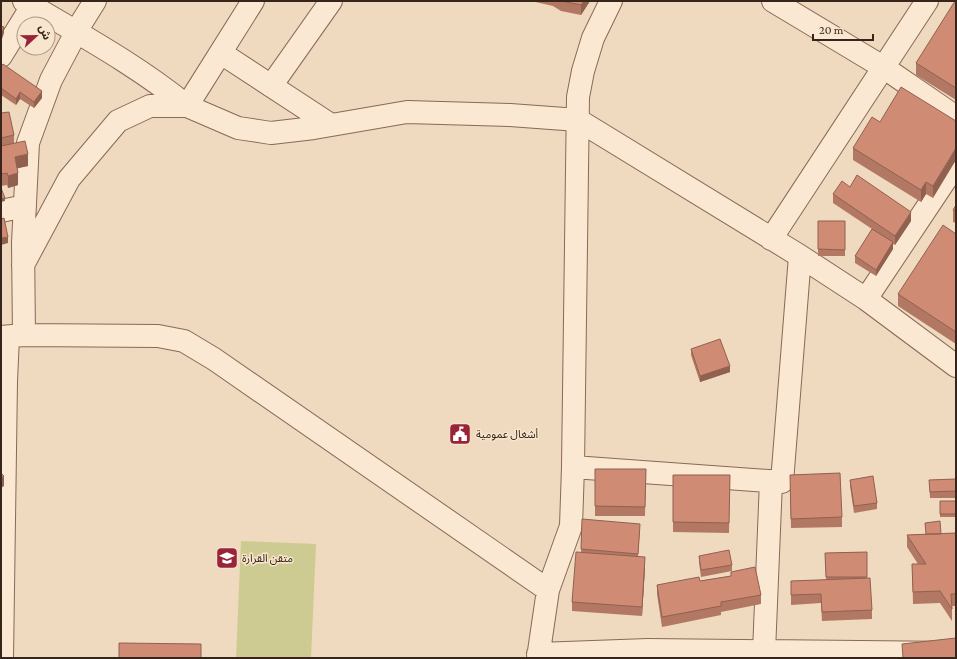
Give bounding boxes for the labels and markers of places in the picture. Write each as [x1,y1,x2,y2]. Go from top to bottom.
public building icon: أشغال عمومية [447,421,473,447]
place label: أشغال عمومية [476,428,538,441]
school or university icon: متقن القرارة [214,545,240,571]
place label: متقن القرارة [242,552,293,565]

